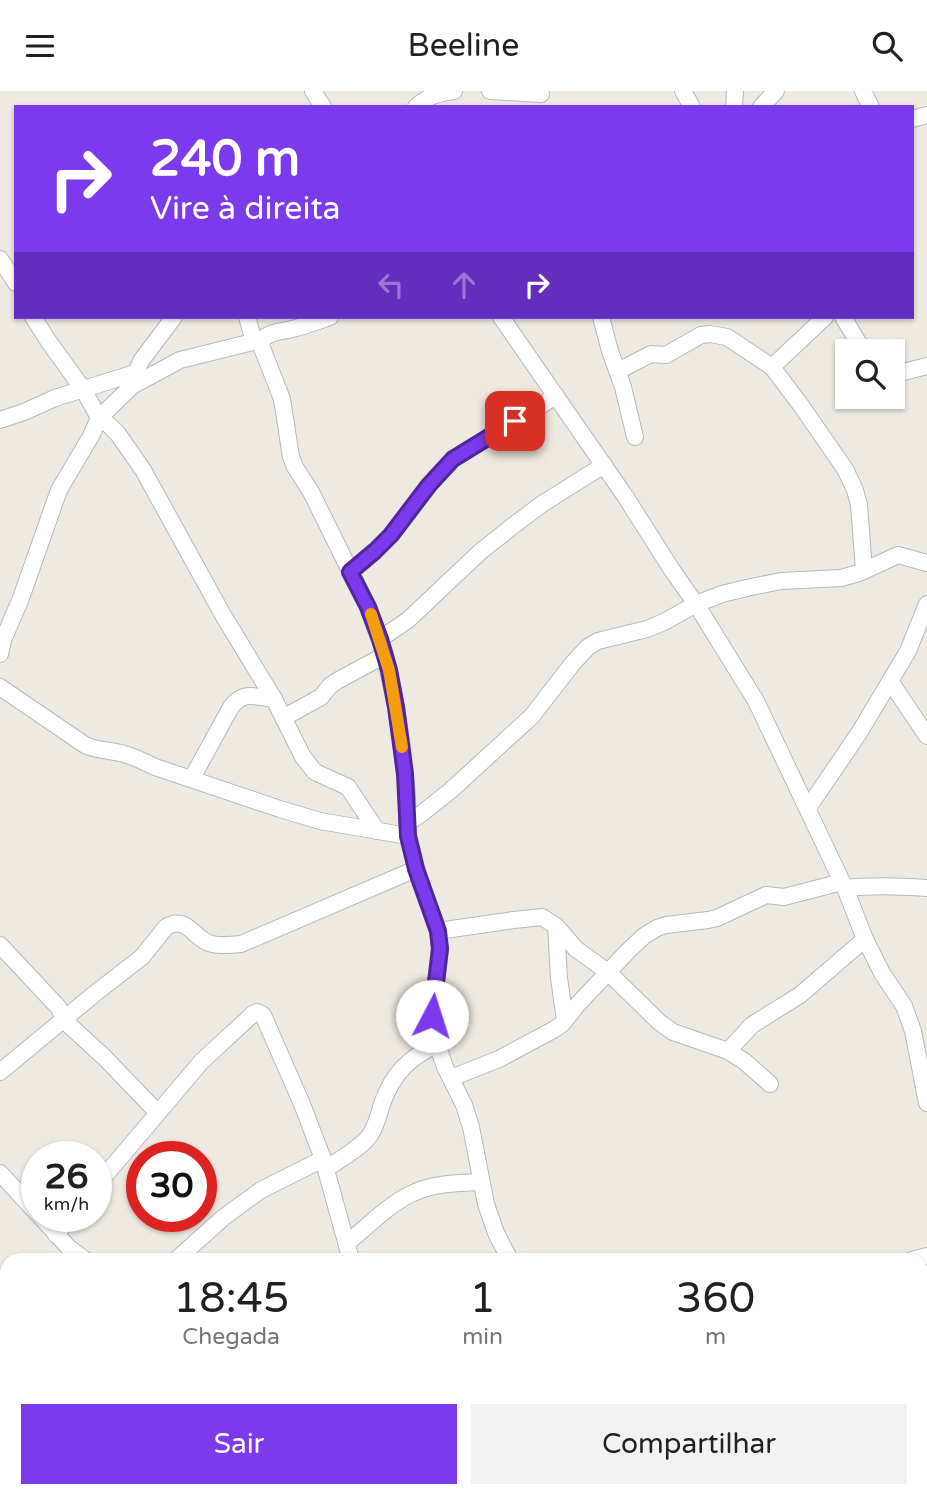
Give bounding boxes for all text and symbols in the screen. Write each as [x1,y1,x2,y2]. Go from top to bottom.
icon: menu [21,27,59,65]
text: Beeline [408,27,519,65]
icon: search [868,27,906,65]
text: 240 m [150,130,300,189]
icon: right [35,133,126,224]
text: Vire à direita [150,190,341,228]
icon: left [372,266,410,304]
icon: ahead [445,266,483,304]
icon: right [518,266,556,304]
map controls [835,339,905,409]
button: search [835,339,905,409]
pin [485,391,545,451]
icon: arrive [496,402,534,440]
position arrow [395,979,469,1053]
speed limit sign: 30 [126,1141,217,1232]
text: 26 [45,1156,88,1198]
text: km/h [44,1193,89,1215]
text: 18:45 [173,1273,289,1324]
text: 1 [469,1273,496,1324]
text: 360 [676,1273,755,1324]
text: Chegada [182,1323,280,1351]
text: min [462,1323,503,1351]
text: m [705,1323,726,1351]
button: Sair [21,1404,457,1484]
button: Compartilhar [471,1404,907,1484]

